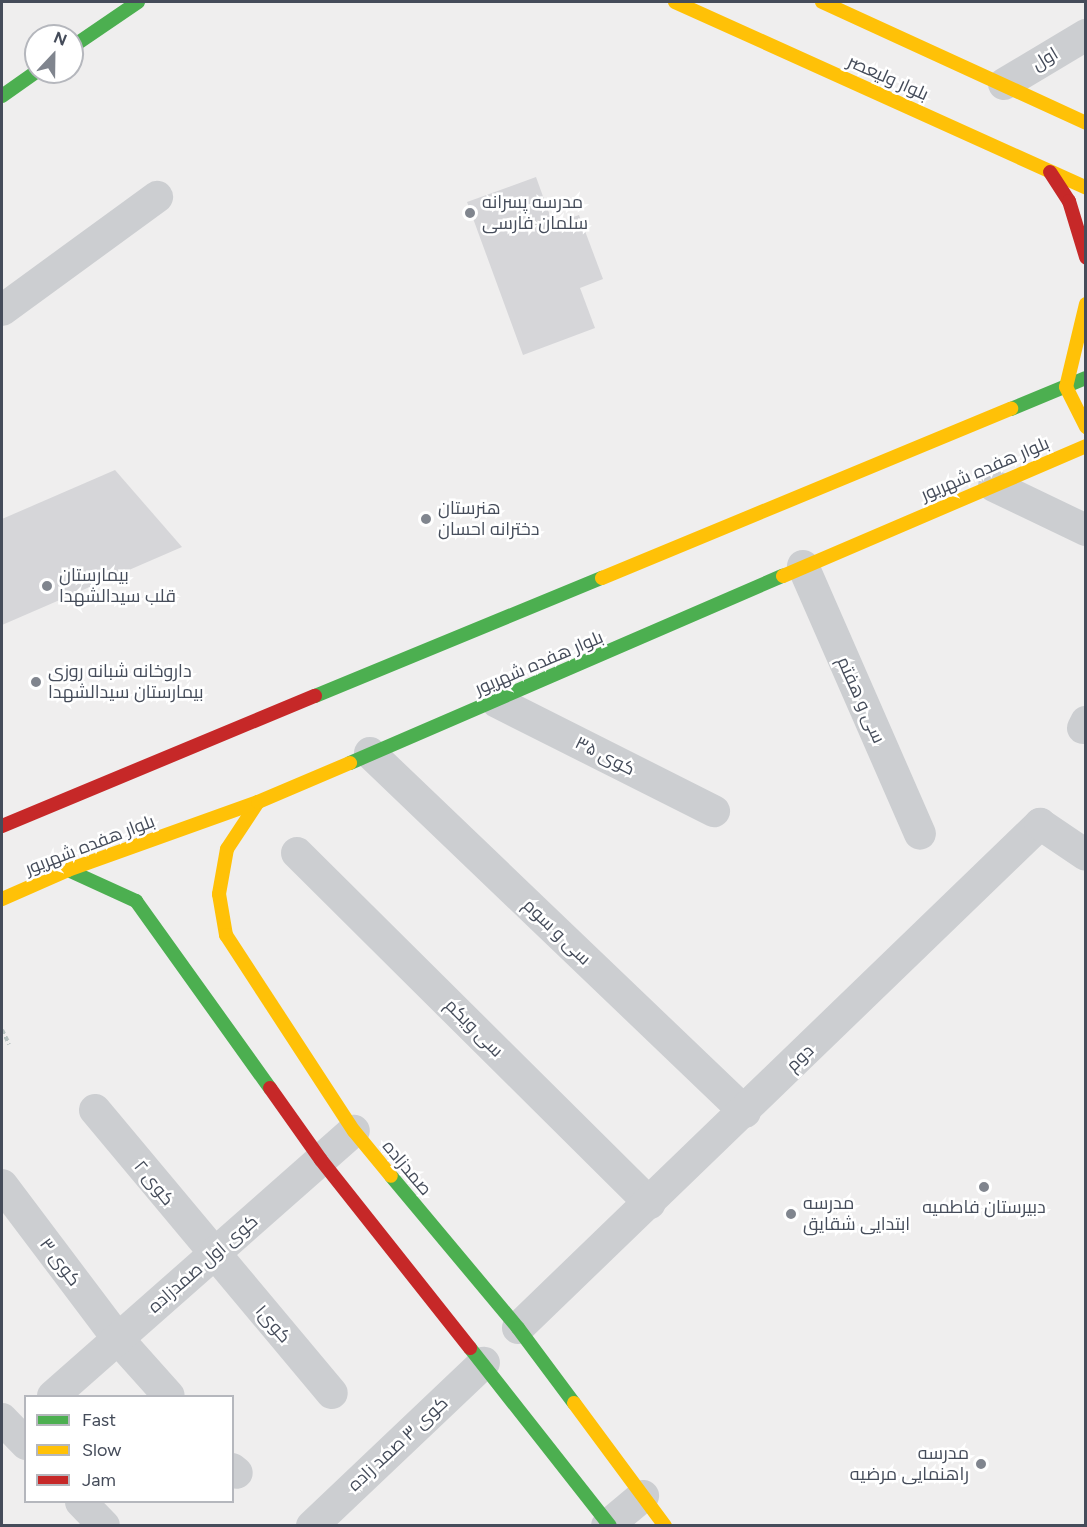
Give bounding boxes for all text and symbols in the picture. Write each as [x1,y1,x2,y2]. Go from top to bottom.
north arrow [24,24,84,84]
text: N [51,28,69,50]
street label: اول [1028,43,1062,75]
street label: بلوار ولیعصر [844,51,932,105]
place label: مدرسه پسرانه سلمان فارسی [482,192,588,234]
marker: مدرسه پسرانه سلمان فارسی [463,206,477,220]
street label: بلوار هفده شهریور [918,432,1052,506]
place label: هنرستان دخترانه احسان [438,498,539,540]
marker: هنرستان دخترانه احسان [419,512,433,526]
place label: بیمارستان قلب سیدالشهدا [59,565,176,608]
marker: بیمارستان قلب سیدالشهدا [40,579,54,593]
street label: بلوار هفده شهریور [472,626,606,700]
street label: سی و هفتم [832,653,890,747]
place label: داروخانه شبانه روزی بیمارستان سیدالشهدا [48,661,204,704]
marker: داروخانه شبانه روزی بیمارستان سیدالشهدا [29,675,43,689]
street label: کوی ۳۵ [571,732,639,780]
street label: بلوار هفده شهریور [22,810,158,880]
street label: سی و سوم [519,894,595,970]
street label: سی ویکم [440,994,508,1062]
street label: دوم [782,1040,818,1076]
street label: صمدزاده [378,1136,436,1200]
street label: کوی ۲ [129,1156,179,1210]
marker: دبیرستان فاطمیه [977,1180,991,1194]
place label: مدرسه ابتدایی شقایق [803,1193,910,1236]
place label: دبیرستان فاطمیه [922,1196,1046,1218]
marker: مدرسه ابتدایی شقایق [784,1207,798,1221]
street label: کوی اول صمدزاده [144,1210,262,1318]
street label: کوی ۳ [35,1234,85,1290]
street label: کوی۱ [251,1301,295,1347]
street label: کوی ۳ صمد زاده [344,1392,452,1496]
legend [24,1395,234,1503]
text: Fast [82,1409,116,1431]
text: Slow [82,1439,121,1461]
place label: مدرسه راهنمایی مرضیه [850,1443,969,1486]
marker: مدرسه راهنمایی مرضیه [974,1457,988,1471]
text: Jam [82,1469,116,1491]

